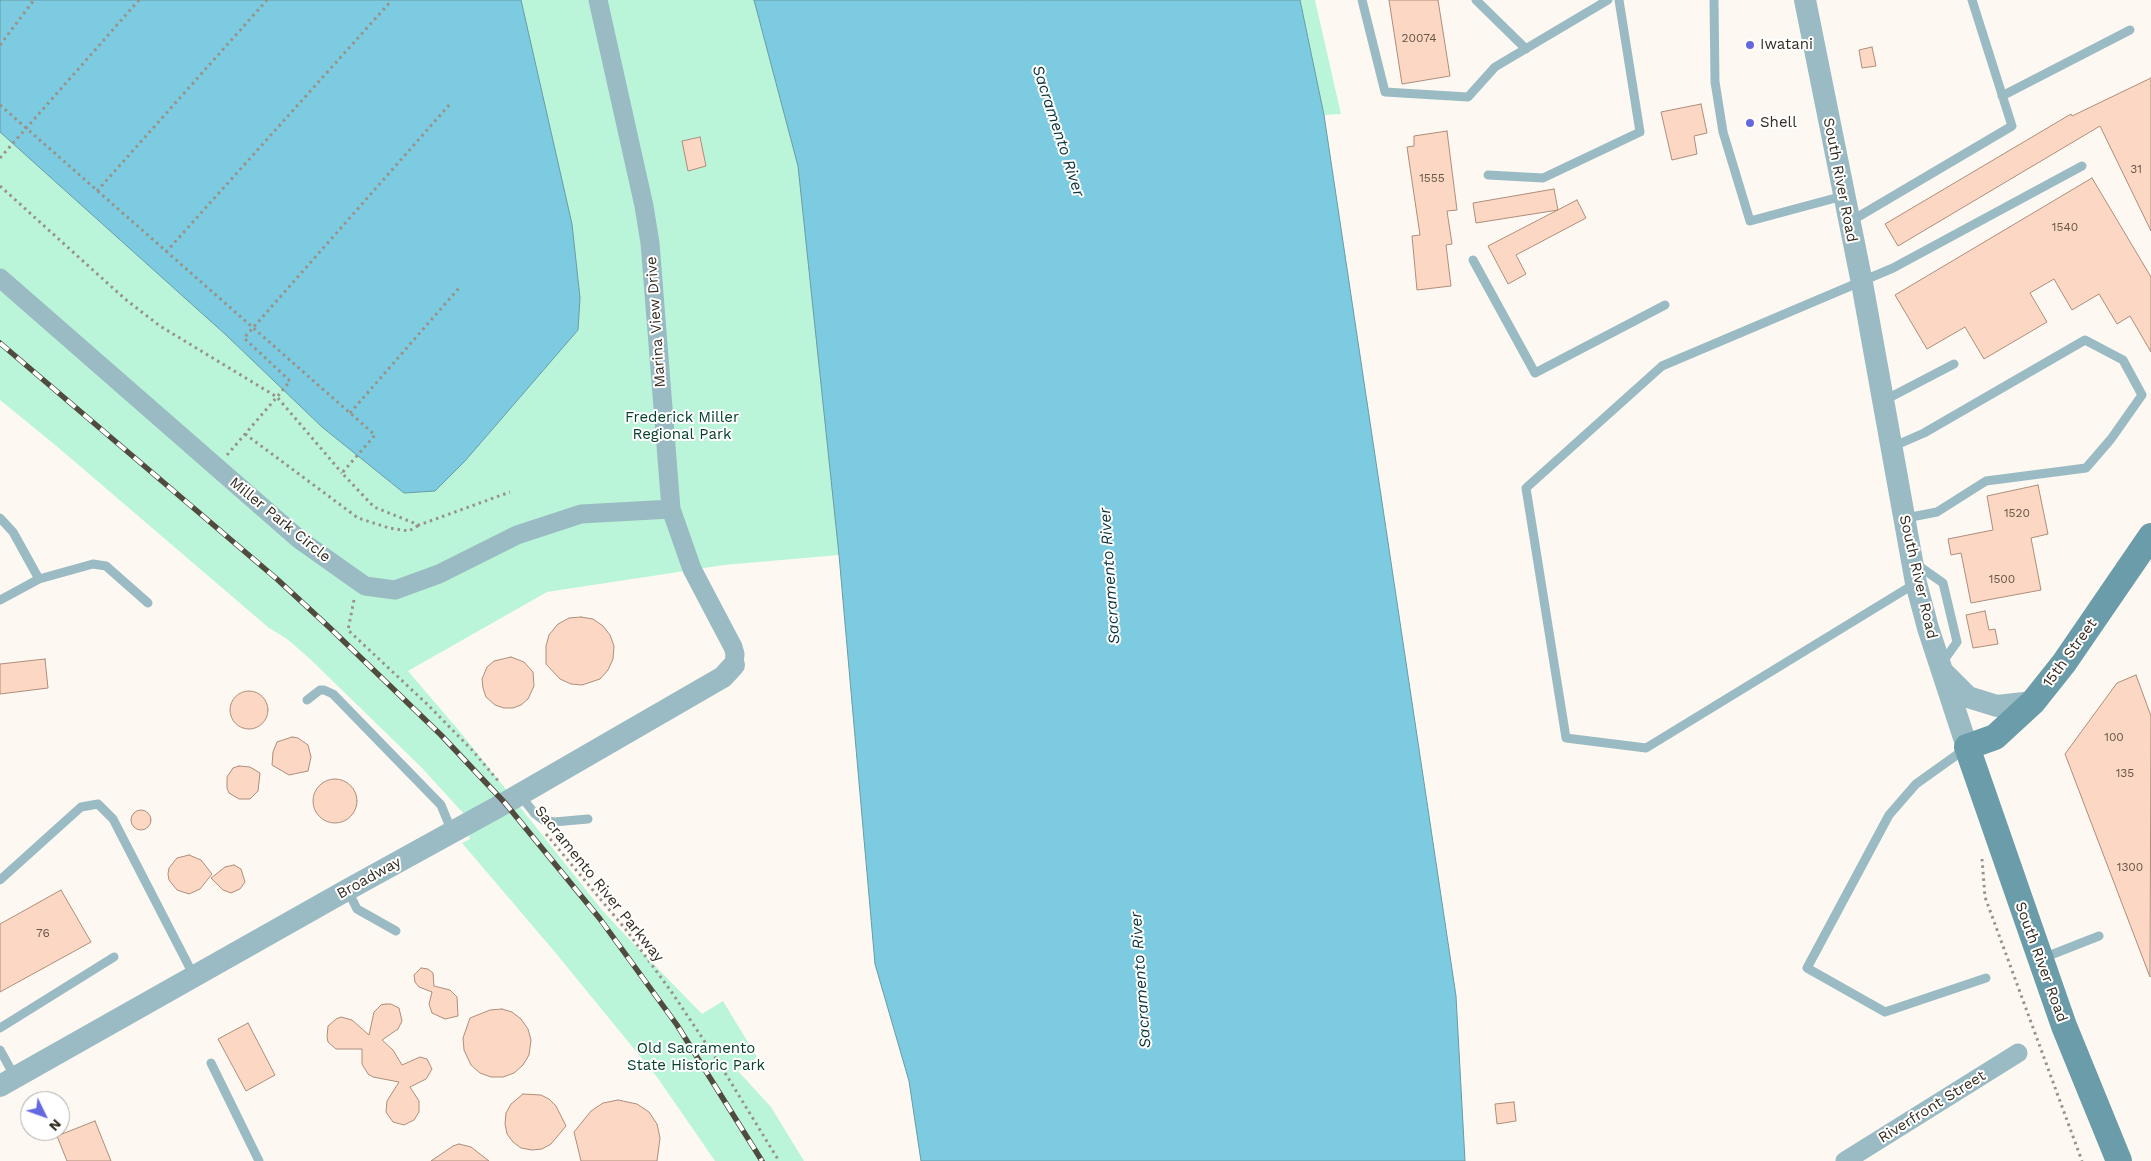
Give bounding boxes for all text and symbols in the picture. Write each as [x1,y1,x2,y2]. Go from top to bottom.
house number: 20074 [1402,31,1436,45]
place label: Iwatani [1760,36,1813,54]
marker: Iwatani [1744,39,1756,51]
water label: Sacramento River [1028,63,1088,199]
place label: Shell [1760,114,1797,132]
street label: South River Road [1819,116,1861,244]
marker: Shell [1744,117,1756,129]
house number: 31 [2130,162,2142,176]
house number: 1555 [1419,171,1445,185]
house number: 1540 [2052,220,2078,234]
street label: Marina View Drive [642,256,670,388]
park label: Frederick Miller Regional Park [625,409,739,444]
street label: Miller Park Circle [226,474,334,566]
house number: 1520 [2004,506,2030,520]
water label: Sacramento River [1096,507,1124,645]
street label: South River Road [1895,513,1941,641]
house number: 1500 [1989,572,2015,586]
street label: 15th Street [2039,615,2101,691]
house number: 100 [2104,730,2124,744]
house number: 135 [2116,766,2134,780]
street label: Sacramento River Parkway [531,802,667,966]
street label: Broadway [334,853,404,903]
house number: 1300 [2117,860,2143,874]
street label: South River Road [2011,899,2071,1025]
water label: Sacramento River [1127,911,1155,1049]
house number: 76 [36,926,50,940]
park label: Old Sacramento State Historic Park [627,1040,765,1075]
street label: Riverfront Street [1875,1067,1989,1147]
north arrow [20,1091,70,1141]
text: N [46,1116,65,1135]

